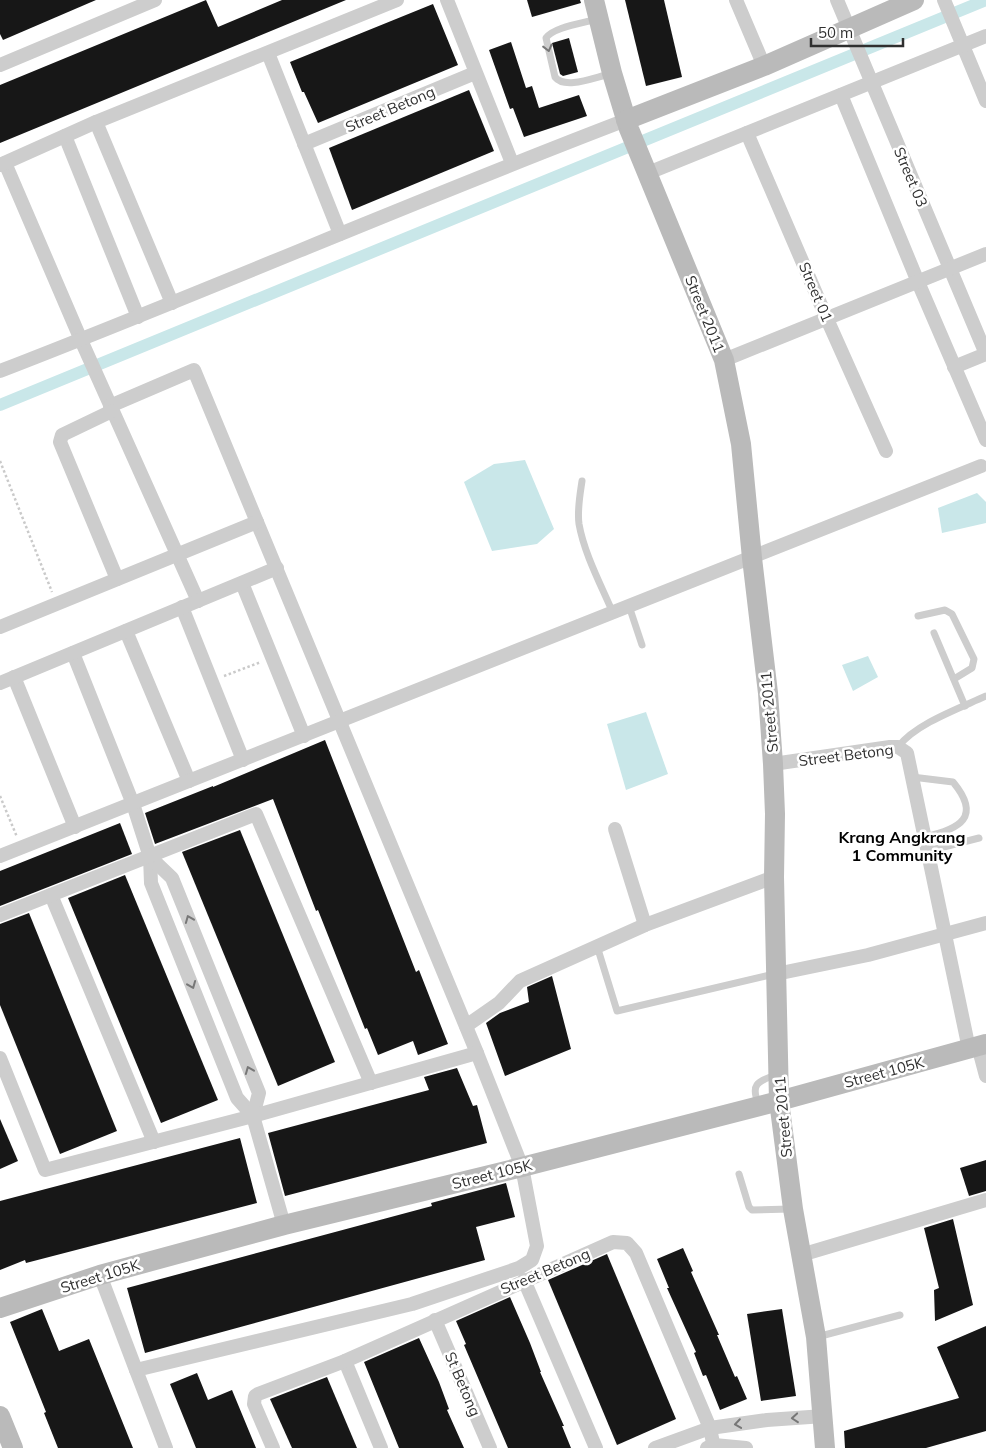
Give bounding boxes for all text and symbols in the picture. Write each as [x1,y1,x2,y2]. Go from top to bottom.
scale bar [811,15,904,47]
text: 50 m [818,23,853,42]
one-way arrow [542,43,553,52]
street label: Street Betong [342,82,438,136]
street label: Street 03 [890,144,932,210]
street label: Street 01 [795,259,837,325]
street label: Street 2011 [681,273,729,355]
street label: Street 2011 [756,671,782,753]
street label: Street Betong [798,740,894,770]
district label: Krang Angkrang 1 Community [839,827,966,865]
one-way arrow [184,915,195,924]
one-way arrow [186,980,196,989]
street label: Street 105K [842,1052,926,1092]
one-way arrow [245,1066,255,1074]
street label: Street 2011 [770,1076,796,1158]
street label: Street 105K [450,1155,535,1193]
street label: Street Betong [497,1244,593,1298]
street label: Street 105K [58,1255,142,1297]
street label: St Betong [441,1349,485,1419]
one-way arrow [791,1412,799,1423]
one-way arrow [734,1418,742,1429]

